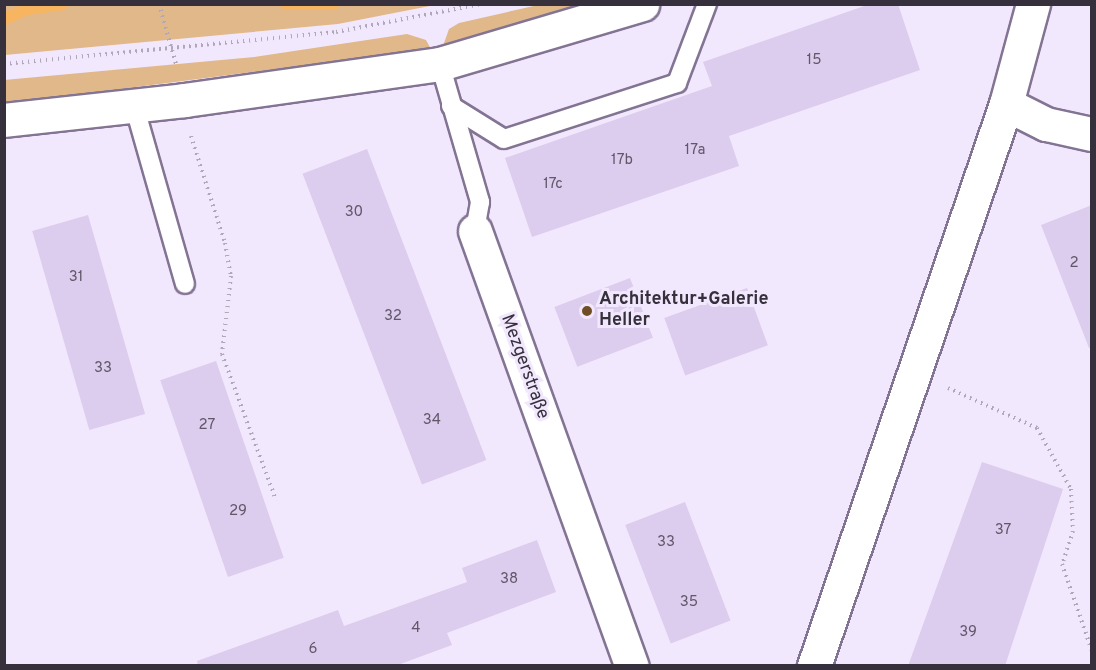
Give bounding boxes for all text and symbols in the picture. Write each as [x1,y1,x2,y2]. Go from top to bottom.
house number: 15 [807,52,821,70]
house number: 17a [685,142,705,160]
house number: 17b [611,152,633,170]
house number: 17c [543,176,563,194]
house number: 30 [345,204,363,222]
house number: 2 [1069,255,1079,273]
house number: 31 [69,269,83,287]
place label: Architektur+Galerie Heller [599,290,768,332]
marker: Architektur+Galerie Heller [580,304,594,318]
house number: 32 [384,308,402,326]
street label: Mezgerstraße [495,312,553,422]
house number: 33 [94,360,112,378]
house number: 34 [423,412,441,430]
house number: 27 [199,417,215,435]
house number: 29 [229,503,247,521]
house number: 37 [995,522,1011,540]
house number: 33 [657,534,675,552]
house number: 38 [500,571,518,589]
house number: 35 [680,594,698,612]
house number: 4 [411,620,421,638]
house number: 39 [959,624,977,642]
house number: 6 [309,641,317,659]

